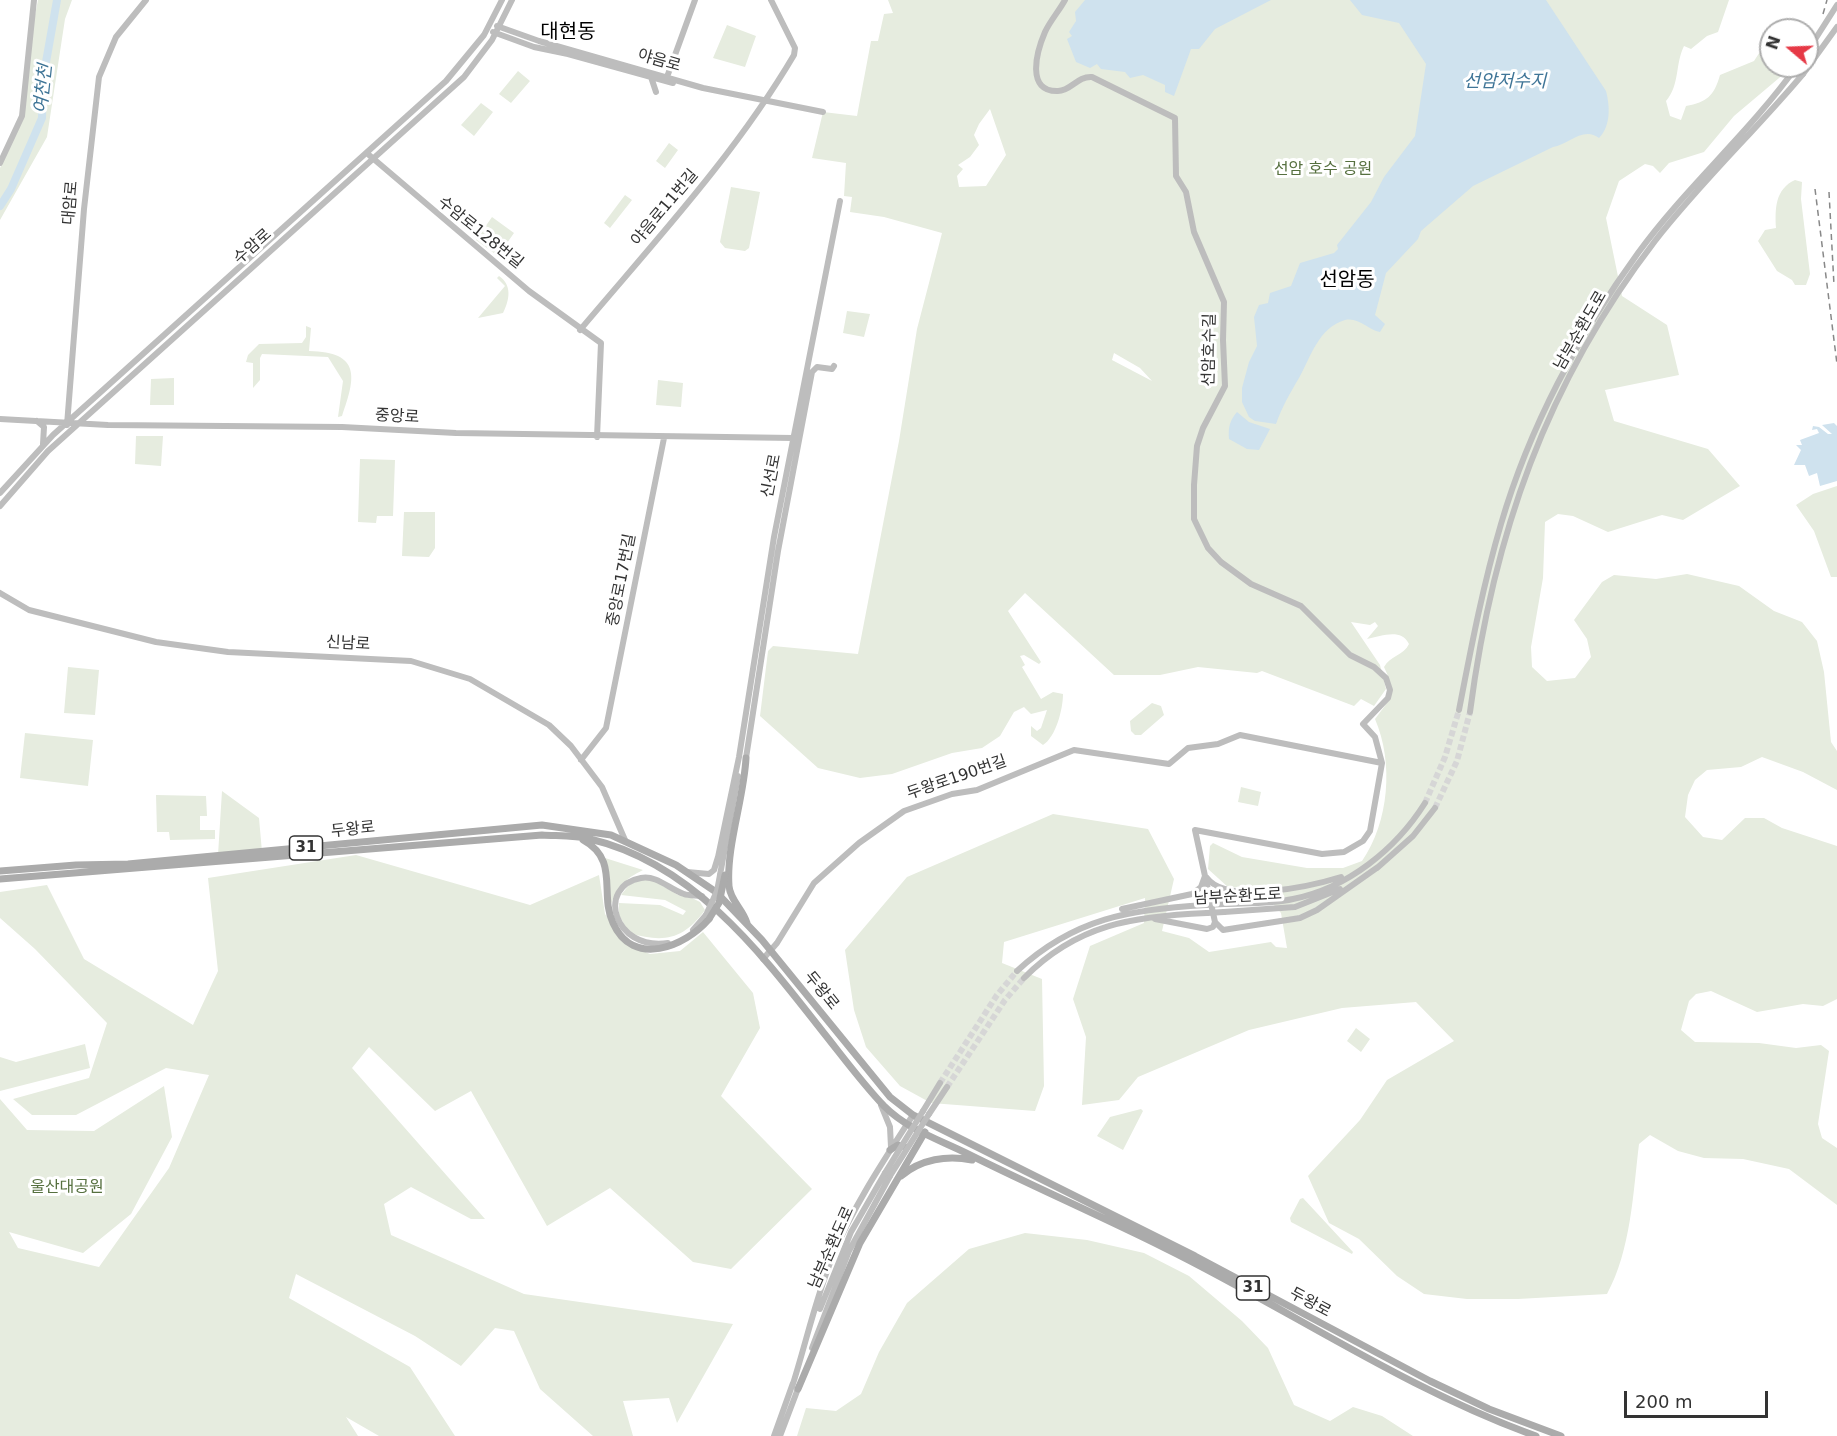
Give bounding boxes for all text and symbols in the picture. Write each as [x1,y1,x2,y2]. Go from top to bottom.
north arrow [1759,18,1819,78]
district label: 대현동 [540,21,596,45]
text: N [1762,33,1785,52]
street label: 야음로 [635,46,683,76]
water label: 여천천 [31,63,57,115]
water label: 선암저수지 [1464,71,1546,93]
park label: 선암 호수 공원 [1274,160,1372,180]
street label: 야음로11번길 [627,166,703,250]
street label: 대암로 [60,180,82,226]
street label: 수암로128번길 [433,193,527,273]
street label: 수암로 [230,225,276,269]
district label: 선암동 [1319,269,1375,293]
street label: 남부순환도로 [1551,288,1611,374]
street label: 선암호수길 [1200,313,1220,387]
street label: 중앙로 [374,406,420,428]
street label: 신선로 [758,452,786,500]
street label: 중앙로17번길 [604,532,640,628]
street label: 신남로 [325,633,371,655]
street label: 두왕로190번길 [905,752,1009,804]
street label: 두왕로 [330,818,376,842]
road number: 31 [290,836,322,860]
street label: 남부순환도로 [1193,885,1283,909]
street label: 두왕로 [800,968,842,1014]
park label: 울산대공원 [30,1178,104,1198]
street label: 남부순환도로 [805,1204,859,1292]
road number: 31 [1236,1276,1270,1300]
street label: 두왕로 [1286,1284,1334,1322]
scale bar [1627,1379,1771,1417]
text: 200 m [1635,1391,1693,1412]

